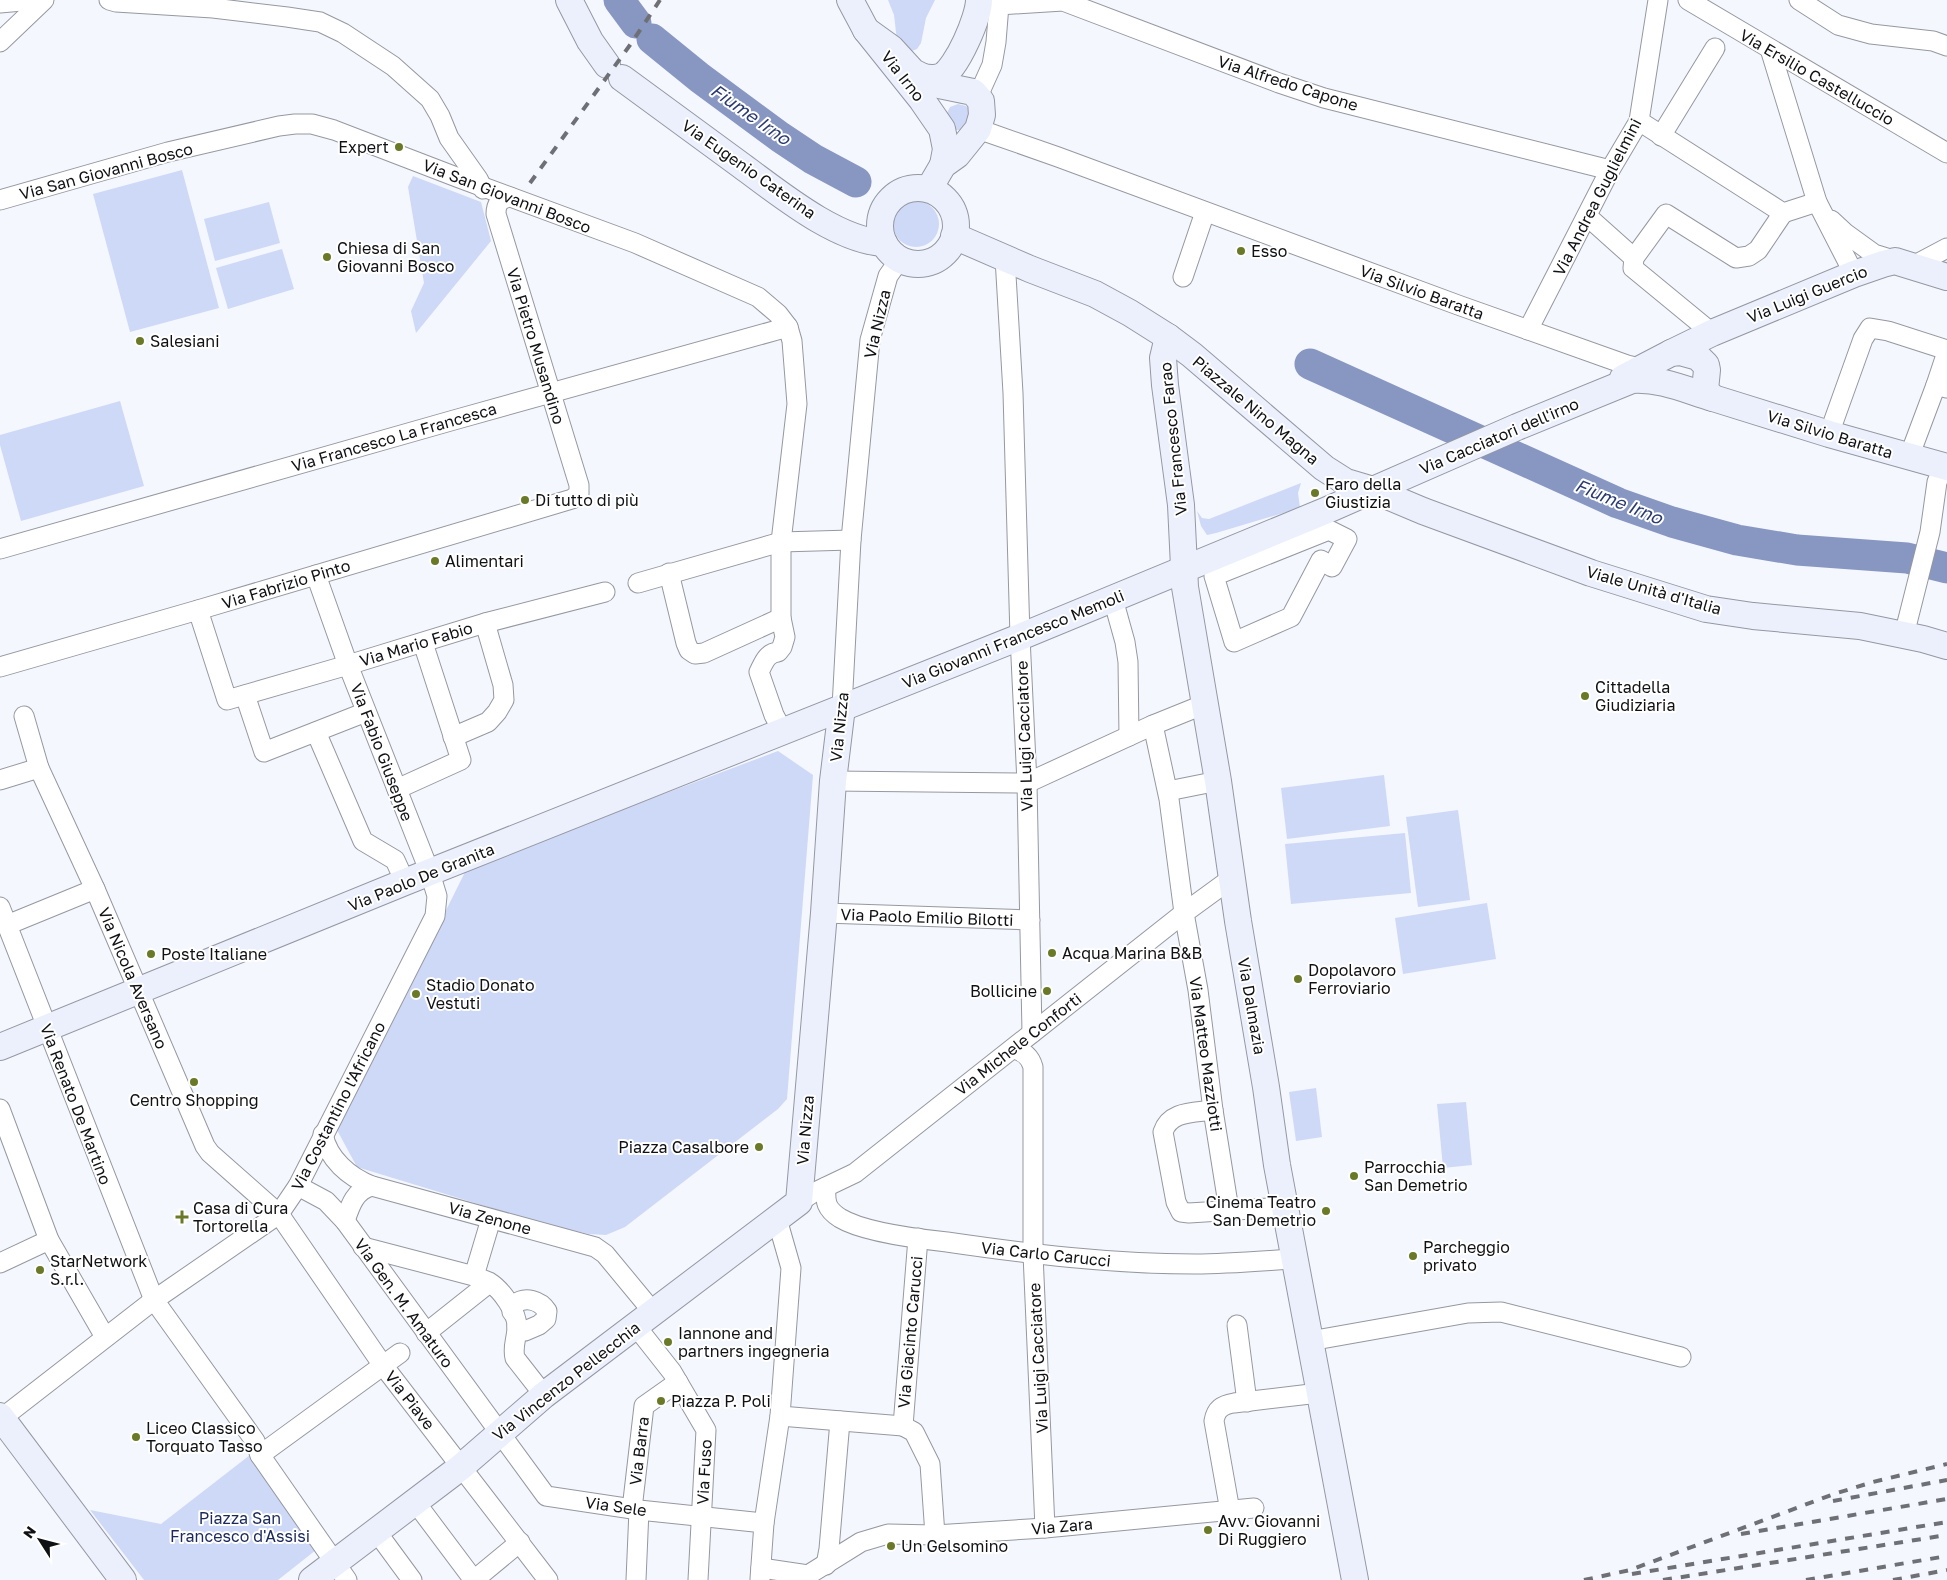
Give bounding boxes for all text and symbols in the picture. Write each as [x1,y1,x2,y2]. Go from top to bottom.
street label: Via Ersilio Castelluccio [1736,25,1898,129]
street label: Via Irno [877,47,929,105]
street label: Via Alfredo Capone [1215,51,1361,115]
water label: Fiume Irno [707,79,796,150]
street label: Via Eugenio Caterina [678,115,820,223]
street label: Via Andrea Guglielmini [1549,115,1645,279]
place label: Expert [338,137,389,157]
street label: Via San Giovanni Bosco [17,138,195,204]
marker: Expert [393,141,405,153]
street label: Via San Giovanni Bosco [420,155,594,237]
place label: Chiesa di San Giovanni Bosco [337,238,454,276]
place label: Esso [1251,241,1287,261]
marker: Esso [1235,245,1247,257]
marker: Chiesa di San Giovanni Bosco [321,251,333,263]
street label: Via Silvio Baratta [1357,260,1487,324]
street label: Via Luigi Guercio [1744,261,1870,327]
street label: Via Pietro Musandino [503,265,569,427]
street label: Via Nizza [859,288,895,360]
place label: Salesiani [150,331,219,351]
marker: Salesiani [134,335,146,347]
street label: Piazzale Nino Magna [1189,351,1323,469]
street label: Via Francesco Farao [1155,361,1191,517]
street label: Via Cacciatori dell'irno [1416,393,1582,479]
street label: Via Francesco La Francesca [289,398,499,476]
street label: Via Silvio Baratta [1765,405,1895,463]
place label: Faro della Giustizia [1325,474,1401,512]
water label: Fiume Irno [1572,474,1667,529]
marker: Faro della Giustizia [1309,487,1321,499]
place label: Di tutto di più [535,490,639,510]
marker: Di tutto di più [519,494,531,506]
place label: Alimentari [445,551,524,571]
street label: Via Fabrizio Pinto [219,555,353,613]
marker: Alimentari [429,555,441,567]
street label: Viale Unità d'Italia [1584,561,1724,619]
street label: Via Giovanni Francesco Memoli [899,585,1127,693]
street label: Via Mario Fabio [357,617,475,671]
street label: Via Luigi Cacciatore [1011,660,1037,812]
place label: Cittadella Giudiziaria [1595,677,1675,715]
street label: Via Fabio Giuseppe [347,680,417,824]
marker: Cittadella Giudiziaria [1579,690,1591,702]
street label: Via Nizza [825,691,853,763]
street label: Via Paolo De Granita [345,839,497,915]
street label: Via Nicola Aversano [94,904,172,1052]
street label: Via Paolo Emilio Bilotti [840,904,1014,930]
place label: Acqua Marina B&B [1062,943,1202,963]
place label: Poste Italiane [161,944,267,964]
marker: Acqua Marina B&B [1046,947,1058,959]
marker: Poste Italiane [145,948,157,960]
street label: Via Dalmazia [1234,956,1270,1056]
place label: Dopolavoro Ferroviario [1308,960,1396,998]
marker: Dopolavoro Ferroviario [1292,973,1304,985]
place label: Stadio Donato Vestuti [426,975,535,1013]
street label: Via Matteo Mazziotti [1185,975,1227,1133]
place label: Bollicine [970,981,1037,1001]
marker: Bollicine [1041,985,1053,997]
marker: Stadio Donato Vestuti [410,988,422,1000]
street label: Via Michele Conforti [951,988,1085,1100]
street label: Via Costantino l'Africano [287,1018,389,1194]
street label: Via Renato De Martino [36,1021,116,1187]
marker: Centro Shopping [188,1076,200,1088]
place label: Centro Shopping [129,1090,259,1110]
street label: Via Nizza [792,1094,818,1166]
place label: Piazza Casalbore [618,1137,749,1157]
marker: Piazza Casalbore [753,1141,765,1153]
place label: Parrocchia San Demetrio [1364,1157,1468,1195]
marker: Parrocchia San Demetrio [1348,1170,1360,1182]
place label: Cinema Teatro San Demetrio [1206,1192,1316,1230]
street label: Via Zenone [446,1197,534,1239]
place label: Casa di Cura Tortorella [193,1198,288,1236]
marker: Cinema Teatro San Demetrio [1320,1205,1332,1217]
marker: Casa di Cura Tortorella [175,1210,189,1224]
street label: Via Gen. M. Amaturo [350,1234,458,1372]
street label: Via Carlo Carucci [980,1237,1112,1271]
place label: Parcheggio privato [1423,1237,1510,1275]
marker: Parcheggio privato [1407,1250,1419,1262]
place label: StarNetwork S.r.l. [50,1251,147,1289]
street label: Via Giacinto Carucci [893,1255,927,1409]
marker: StarNetwork S.r.l. [34,1264,46,1276]
street label: Via Luigi Cacciatore [1024,1282,1052,1434]
street label: Via Vincenzo Pellecchia [488,1317,644,1445]
place label: Iannone and partners ingegneria [678,1323,829,1361]
marker: Iannone and partners ingegneria [662,1336,674,1348]
street label: Via Piave [381,1366,439,1434]
place label: Piazza P. Poli [671,1391,771,1411]
marker: Piazza P. Poli [655,1395,667,1407]
street label: Via Barra [625,1415,653,1487]
place label: Liceo Classico Torquato Tasso [146,1418,263,1456]
marker: Liceo Classico Torquato Tasso [130,1431,142,1443]
street label: Via Fuso [692,1439,716,1505]
street label: Via Sele [584,1492,648,1520]
park label: Piazza San Francesco d'Assisi [170,1508,310,1546]
place label: Avv. Giovanni Di Ruggiero [1218,1511,1320,1549]
street label: Via Zara [1030,1513,1094,1539]
north arrow [15,1515,65,1565]
text: N [19,1523,39,1541]
marker: Avv. Giovanni Di Ruggiero [1202,1524,1214,1536]
place label: Un Gelsomino [901,1536,1008,1556]
marker: Un Gelsomino [885,1540,897,1552]

